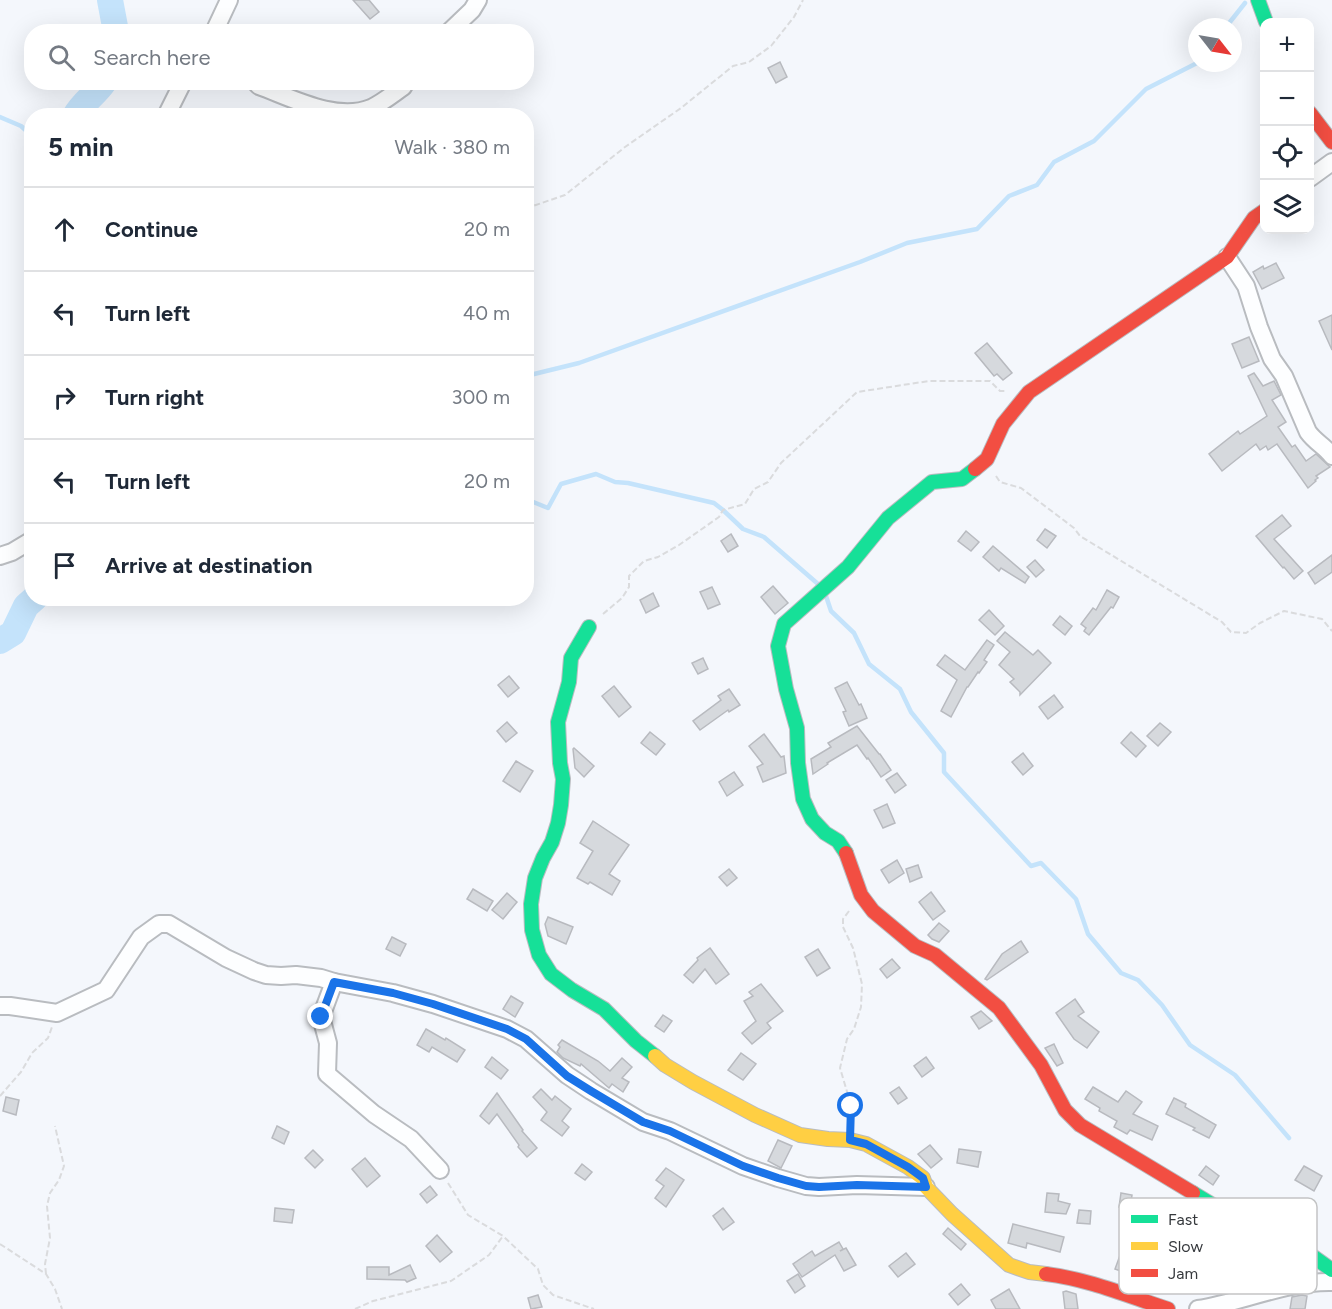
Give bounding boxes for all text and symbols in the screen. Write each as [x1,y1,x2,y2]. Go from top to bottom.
north arrow [1188,18,1242,72]
map controls [1260,18,1314,234]
button: + [1260,18,1314,72]
search box [24,24,534,90]
icon: search [45,41,78,74]
text: Search here [93,44,211,71]
button: − [1260,72,1314,126]
button: locate [1260,126,1314,180]
text: 5 min [48,131,114,163]
text: Walk · 380 m [394,135,510,159]
button: layers [1260,180,1314,234]
icon: ahead [48,213,81,246]
text: Continue [105,216,198,243]
text: 20 m [464,217,510,241]
icon: left [48,297,81,330]
text: Turn left [105,300,191,327]
text: 40 m [463,301,510,325]
icon: right [48,381,81,414]
text: Turn right [105,384,204,411]
text: 300 m [452,385,510,409]
icon: left [48,465,81,498]
text: Turn left [105,468,191,495]
text: 20 m [464,469,510,493]
icon: arrive [48,549,81,582]
text: Arrive at destination [105,552,313,579]
route end [307,1003,333,1029]
route start [837,1092,863,1118]
legend [1119,1198,1317,1294]
text: Fast [1168,1210,1198,1229]
text: Slow [1168,1237,1203,1256]
text: Jam [1168,1264,1198,1283]

